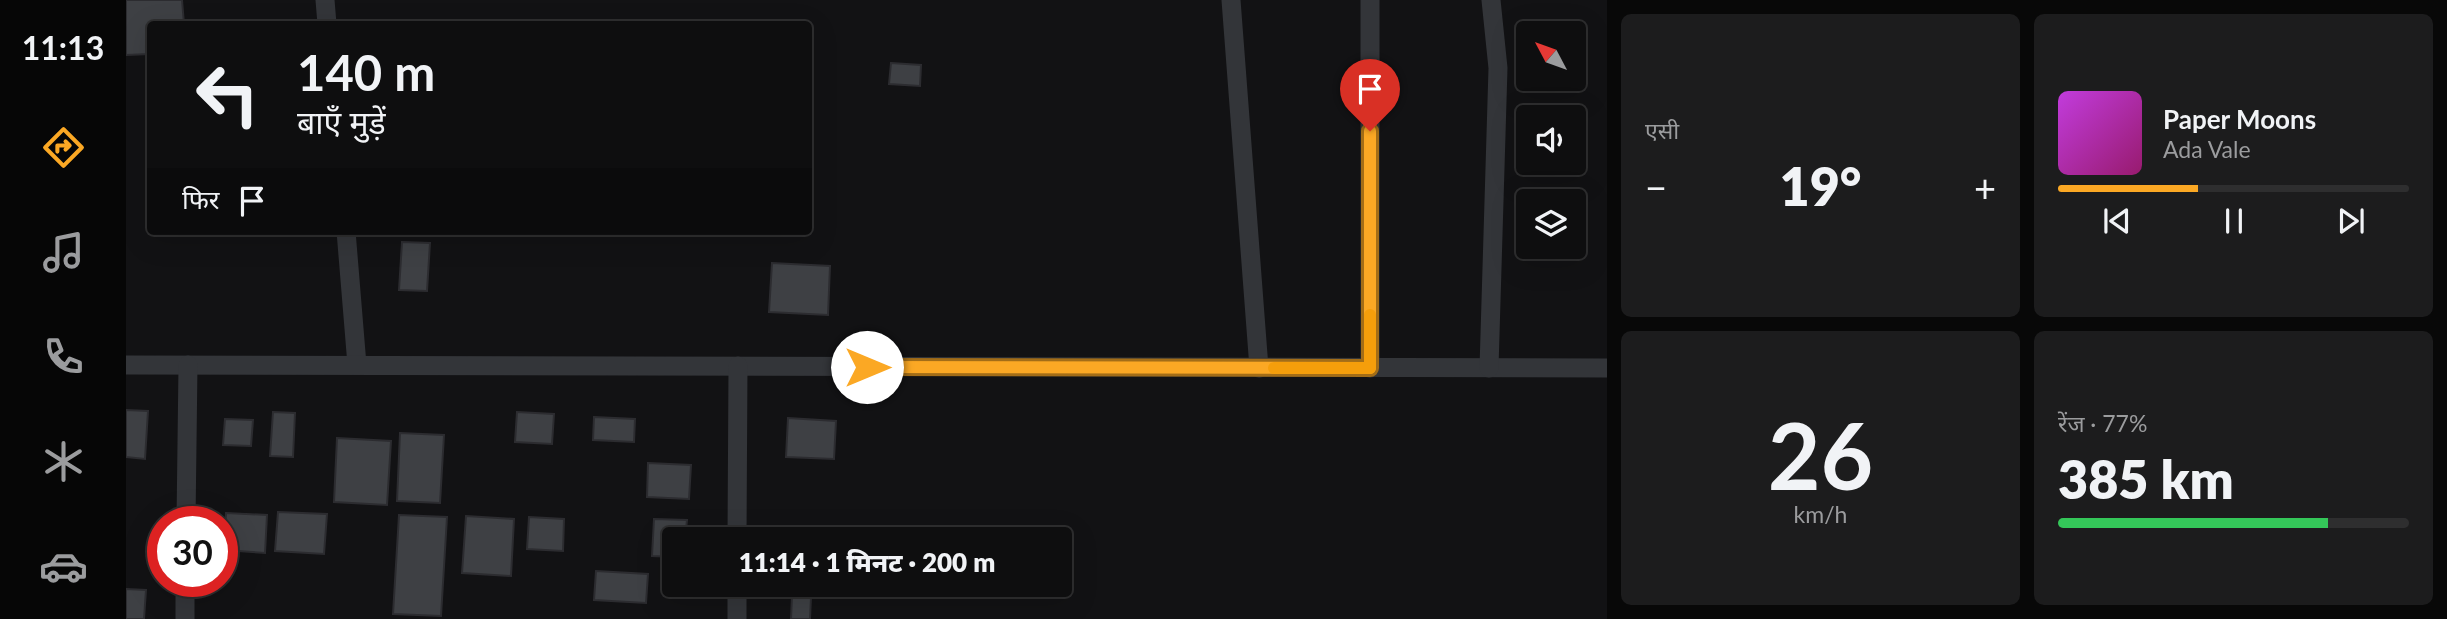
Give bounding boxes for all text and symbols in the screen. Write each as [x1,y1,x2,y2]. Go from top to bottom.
north arrow [1516,21,1586,91]
map controls [1516,21,1586,259]
text: 11:13 [22,28,104,67]
text: 140 m [297,43,435,101]
icon: left [182,49,273,140]
pin [1340,59,1400,131]
icon: arrive [1351,70,1389,108]
text: बाएँ मुड़ें [297,102,386,141]
text: Paper Moons [2163,103,2316,135]
button: sound [1516,105,1586,175]
text: एसी [1645,116,1679,144]
icon: directions [39,123,88,172]
text: Ada Vale [2163,135,2251,163]
text: 19° [1780,155,1861,217]
text: − [1645,164,1667,210]
text: + [1974,164,1996,210]
icon: arrive [233,182,271,220]
text: फिर [182,183,219,215]
button: layers [1516,189,1586,259]
icon: previous [2098,202,2136,240]
icon: pause [2215,202,2253,240]
icon: next [2332,202,2370,240]
icon: music [39,228,88,277]
position arrow [830,330,904,404]
icon: phone [39,332,88,381]
text: 26 [1768,400,1873,509]
text: रेंज · 77% [2058,409,2147,437]
icon: climate [39,437,88,486]
text: 385 km [2058,448,2234,510]
text: km/h [1794,500,1847,528]
speed limit sign: 30 [147,506,238,597]
icon: car [39,542,88,591]
text: 11:14 · 1 मिनट · 200 m [739,546,995,578]

